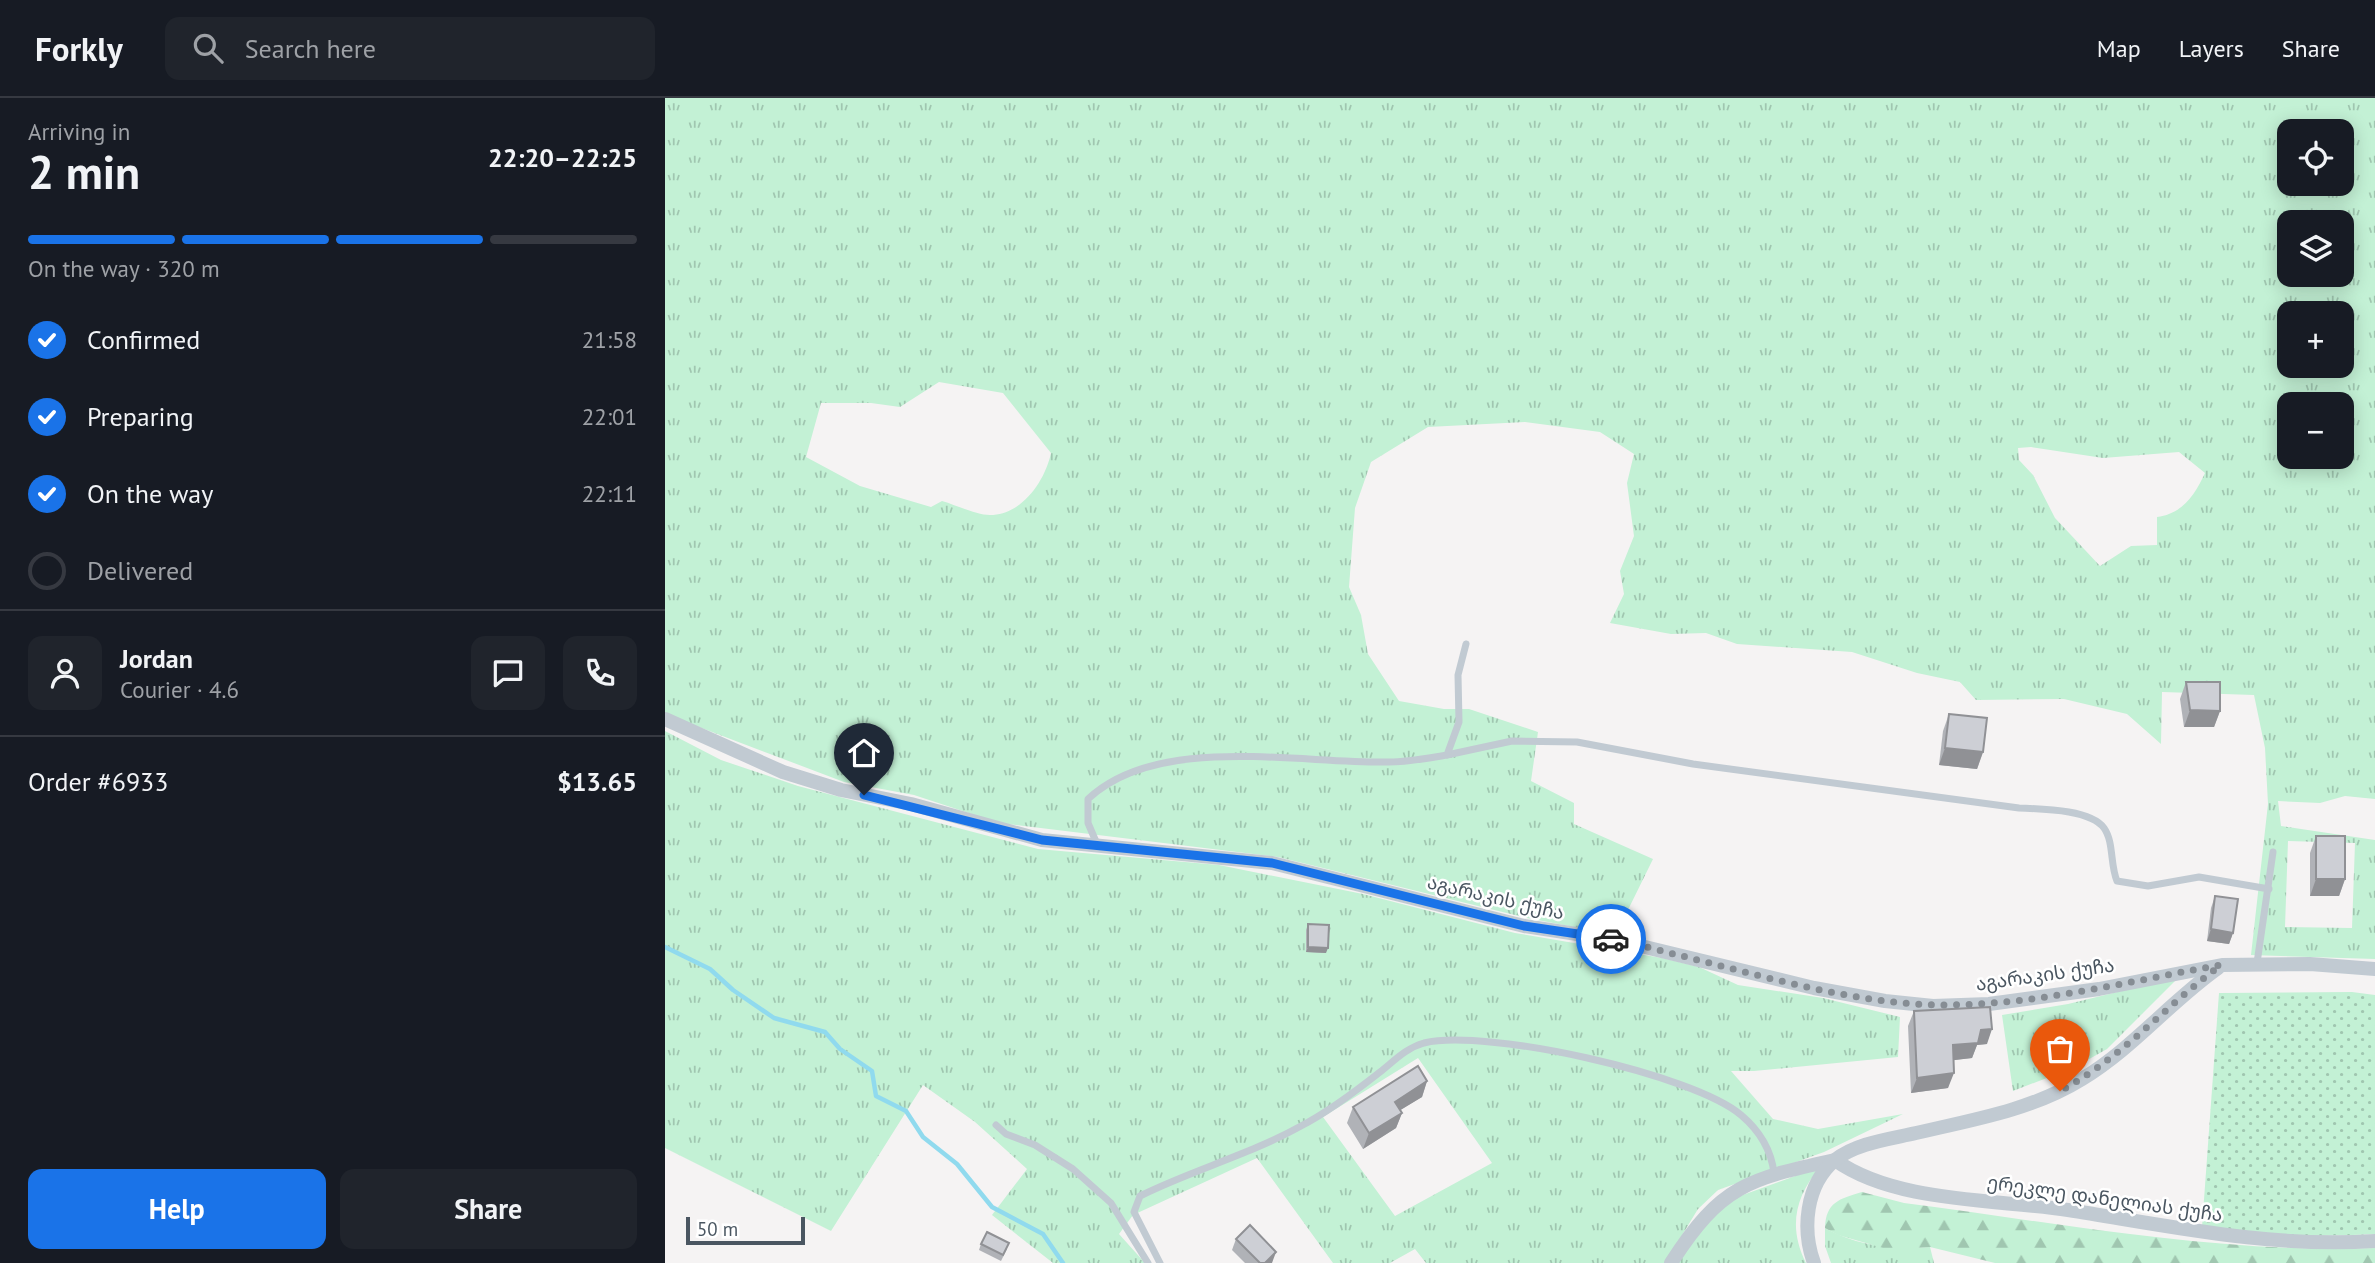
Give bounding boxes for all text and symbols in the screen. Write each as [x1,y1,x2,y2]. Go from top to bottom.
search box [165,17,655,80]
text: Forkly [35,27,123,70]
icon: search [189,29,227,67]
text: Search here [245,32,376,65]
text: Map [2097,33,2141,64]
text: Layers [2179,33,2244,64]
text: Share [2282,33,2340,64]
text: Arriving in [28,117,130,146]
map controls [2277,119,2354,469]
button: locate [2277,119,2354,196]
text: 22:20–22:25 [488,141,637,174]
text: 2 min [28,142,140,202]
button: layers [2277,210,2354,287]
text: On the way · 320 m [28,254,220,283]
button: + [2277,301,2354,378]
icon: check [28,321,66,359]
text: Confirmed [87,323,200,356]
text: 21:58 [582,325,637,354]
button: − [2277,392,2354,469]
icon: check [28,398,66,436]
text: Preparing [87,400,194,433]
text: 22:01 [582,402,637,431]
icon: check [28,475,66,513]
text: On the way [87,477,213,510]
text: 22:11 [582,479,637,508]
text: Delivered [87,554,193,587]
button: person [28,636,102,710]
button: chat [471,636,545,710]
button: phone [563,636,637,710]
text: Jordan [120,642,193,675]
text: Courier · 4.6 [120,675,239,704]
pin [834,723,894,795]
icon: home [845,734,883,772]
text: Order #6933 [28,765,168,798]
text: $13.65 [557,765,637,798]
street label: აგარაკის ქუჩა [1425,870,1567,924]
courier [1576,904,1646,974]
icon: car [1592,920,1630,958]
street label: აგარაკის ქუჩა [1974,952,2116,996]
pin [2030,1019,2090,1091]
icon: bag [2041,1030,2079,1068]
button: Help [28,1169,326,1249]
button: Share [340,1169,637,1249]
street label: ერეკლე დანელიას ქუჩა [1986,1170,2224,1227]
scale bar [686,1214,805,1246]
text: 50 m [697,1217,738,1241]

